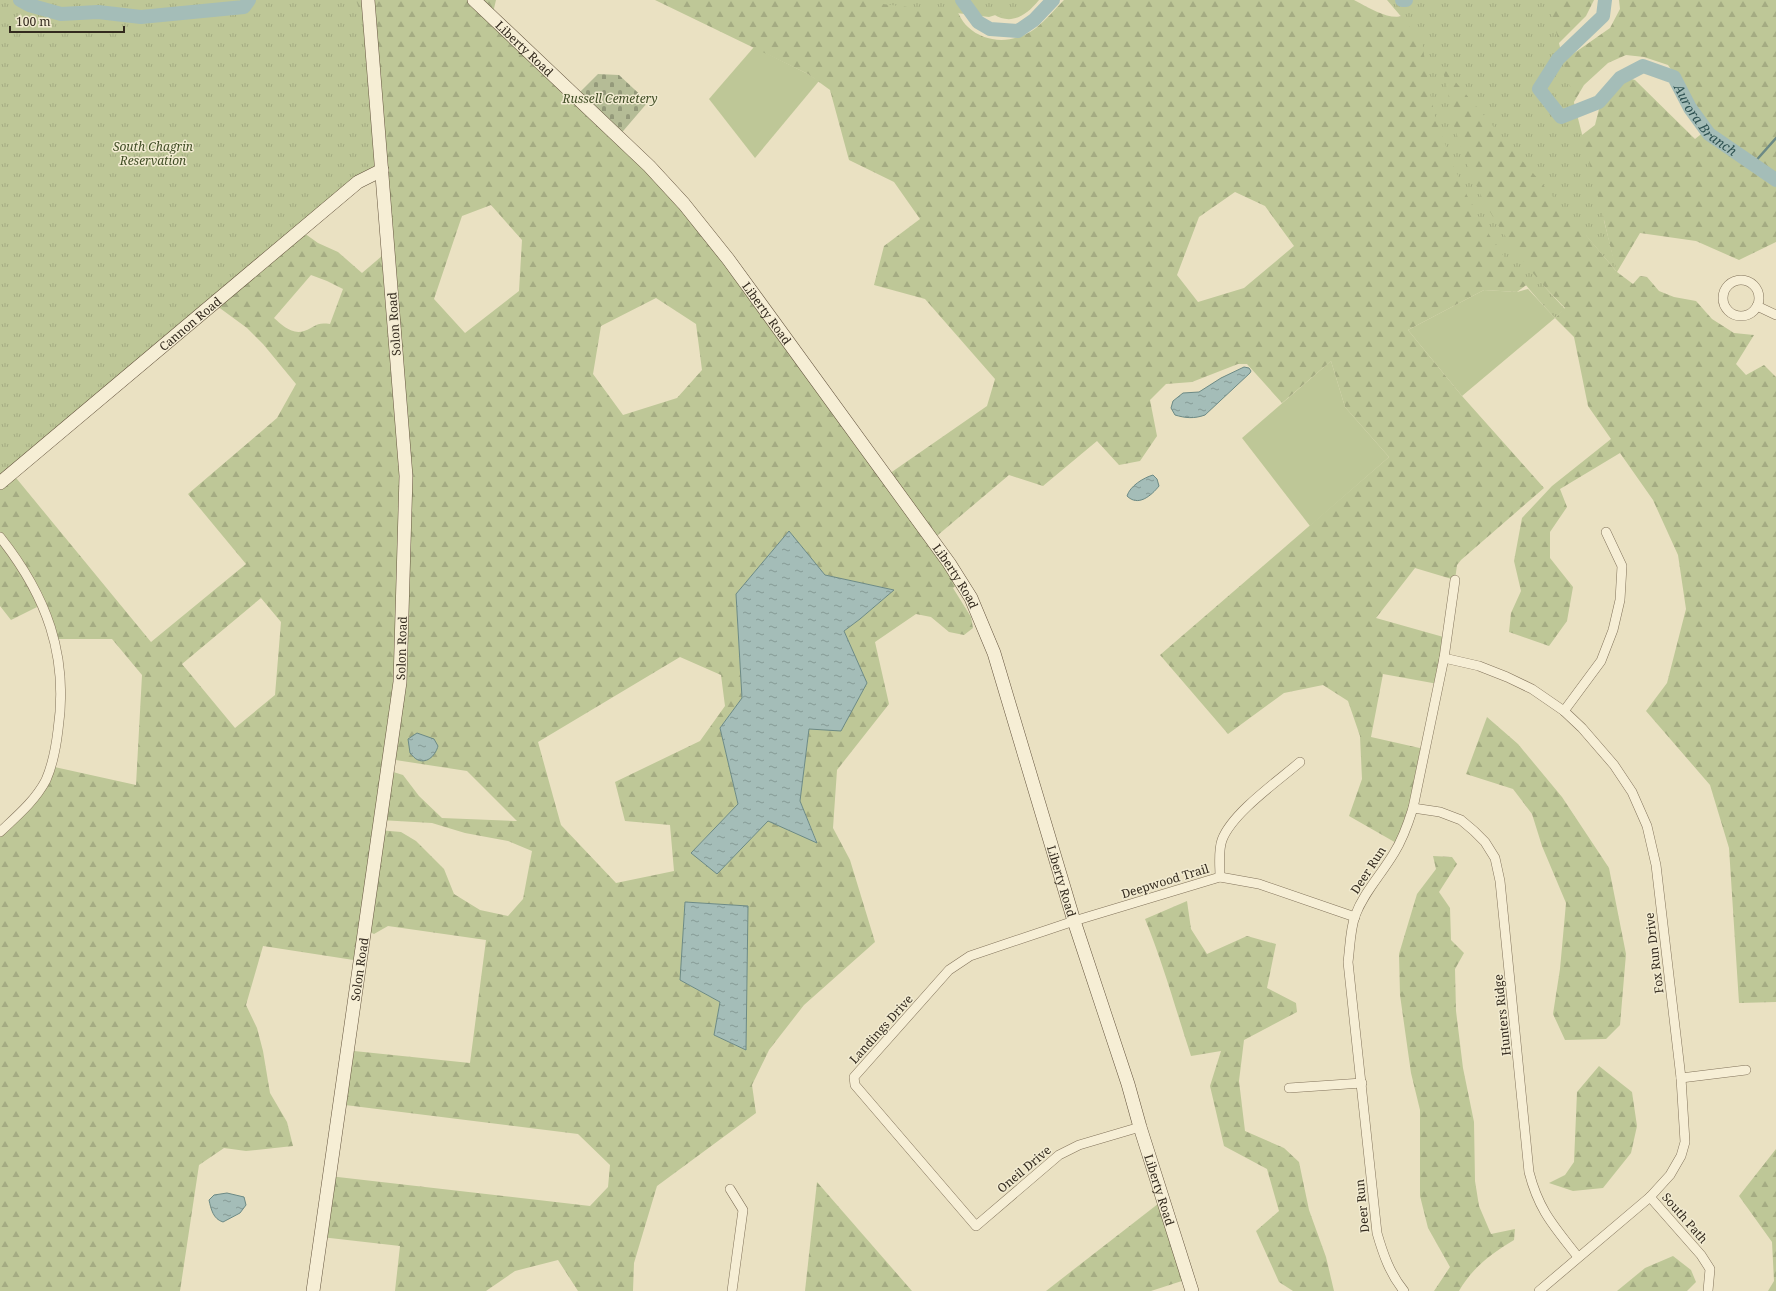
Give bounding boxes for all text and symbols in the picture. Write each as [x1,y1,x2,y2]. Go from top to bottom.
scale bar [10,8,124,34]
text: 100 m [16,13,51,30]
street label: Liberty Road [492,17,558,80]
water label: Aurora Branch [1670,80,1741,160]
park label: Russell Cemetery [561,90,658,107]
park label: South Chagrin Reservation [113,138,193,169]
street label: Liberty Road [739,278,796,348]
street label: Solon Road [383,291,405,356]
street label: Cannon Road [155,292,225,354]
street label: Liberty Road [929,540,983,611]
street label: Solon Road [392,615,410,680]
street label: Liberty Road [1043,843,1081,919]
street label: Deer Run [1346,843,1390,897]
street label: Deepwood Trail [1119,860,1211,902]
street label: Fox Run Drive [1641,912,1667,994]
street label: Solon Road [346,936,372,1002]
street label: Hunters Ridge [1489,973,1515,1057]
street label: Landings Drive [845,991,917,1067]
street label: Oneil Drive [994,1141,1054,1197]
street label: Liberty Road [1141,1152,1179,1228]
street label: Deer Run [1351,1178,1373,1234]
street label: South Path [1658,1189,1712,1247]

